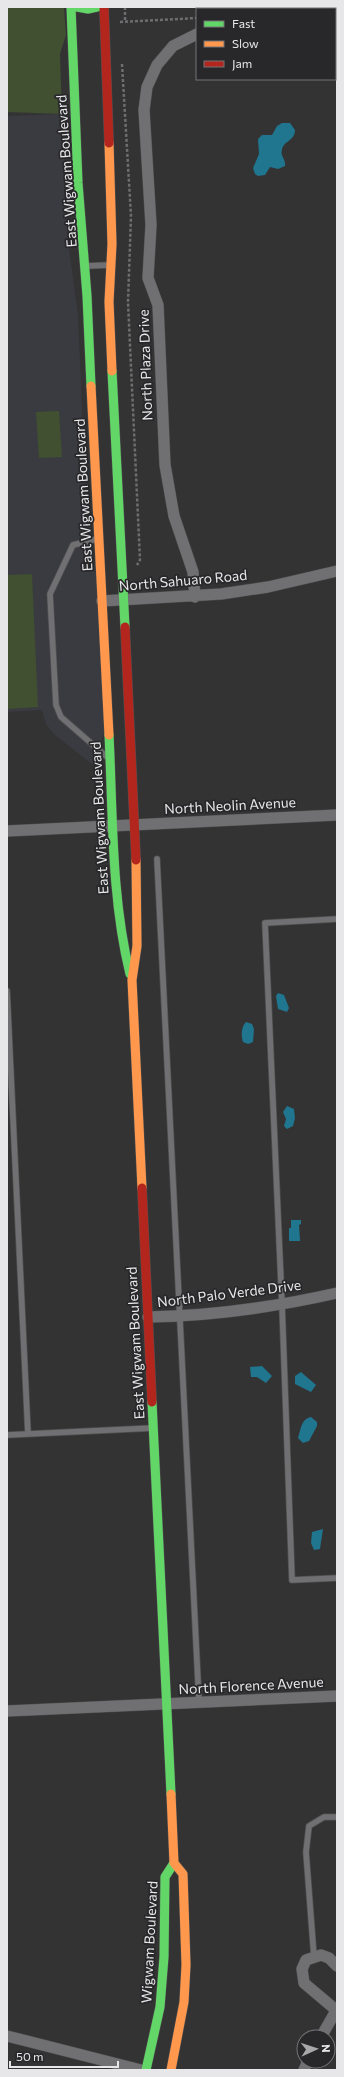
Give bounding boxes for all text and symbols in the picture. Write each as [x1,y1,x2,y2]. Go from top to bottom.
legend [196,8,336,80]
text: Fast [232,16,255,30]
text: Slow [232,36,259,50]
text: Jam [232,56,252,71]
street label: East Wigwam Boulevard [52,94,80,248]
street label: North Plaza Drive [135,309,155,421]
street label: East Wigwam Boulevard [71,418,95,572]
street label: North Sahuaro Road [118,566,248,594]
street label: East Wigwam Boulevard [87,741,111,895]
street label: North Neolin Avenue [164,793,296,817]
street label: East Wigwam Boulevard [123,1266,147,1420]
street label: North Palo Verde Drive [156,1276,302,1310]
street label: North Florence Avenue [178,1673,324,1697]
street label: Wigwam Boulevard [137,1880,161,2004]
north arrow [296,2029,336,2069]
scale bar [10,2043,118,2069]
text: N [320,2044,333,2053]
text: 50 m [16,2049,44,2063]

